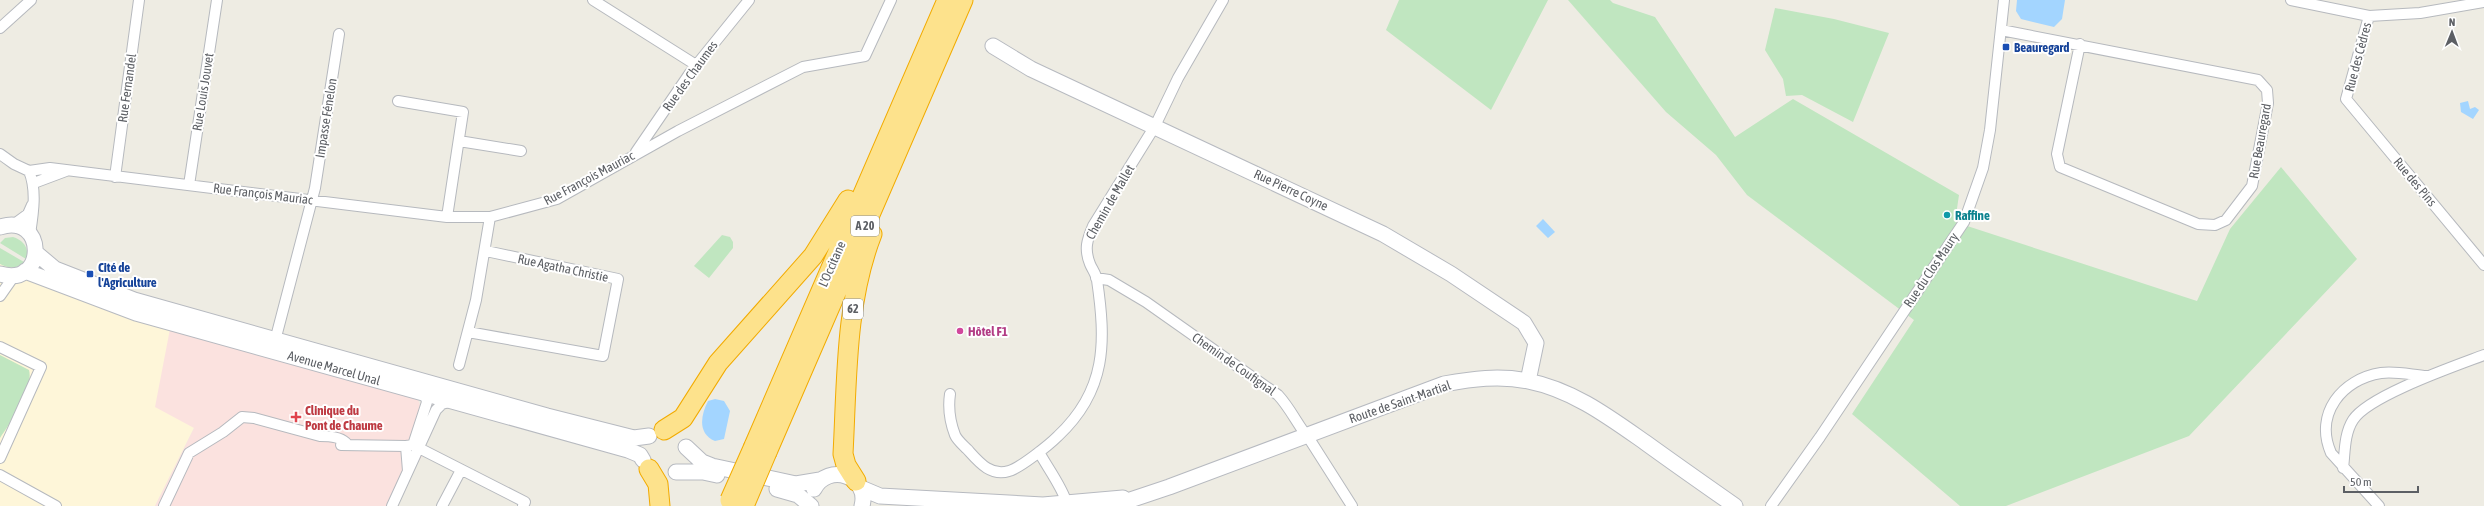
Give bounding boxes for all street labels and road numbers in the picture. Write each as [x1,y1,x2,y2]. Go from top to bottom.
street label: Rue des Cèdres [2342,20,2375,93]
street label: Rue des Chaumes [659,38,721,114]
street label: Rue Fernandel [115,52,139,123]
street label: Rue Louis Jouvet [189,52,217,132]
street label: Impasse Fénelon [312,77,340,159]
street label: Rue Beauregard [2246,102,2274,180]
street label: Rue François Mauriac [541,148,637,208]
street label: Rue des Pins [2390,155,2440,210]
street label: Chemin de Mallet [1083,162,1137,242]
street label: Rue Pierre Coyne [1251,166,1331,214]
street label: Rue François Mauriac [212,180,314,208]
road number: A 20 [851,216,879,236]
street label: Rue du Clos Maury [1901,229,1962,310]
street label: L'Occitane [815,239,849,289]
street label: Rue Agatha Christie [516,251,610,285]
road number: 62 [843,299,863,319]
street label: Chemin de Coufignal [1189,330,1279,399]
street label: Avenue Marcel Unal [286,348,383,389]
street label: Route de Saint-Martial [1347,377,1453,426]

